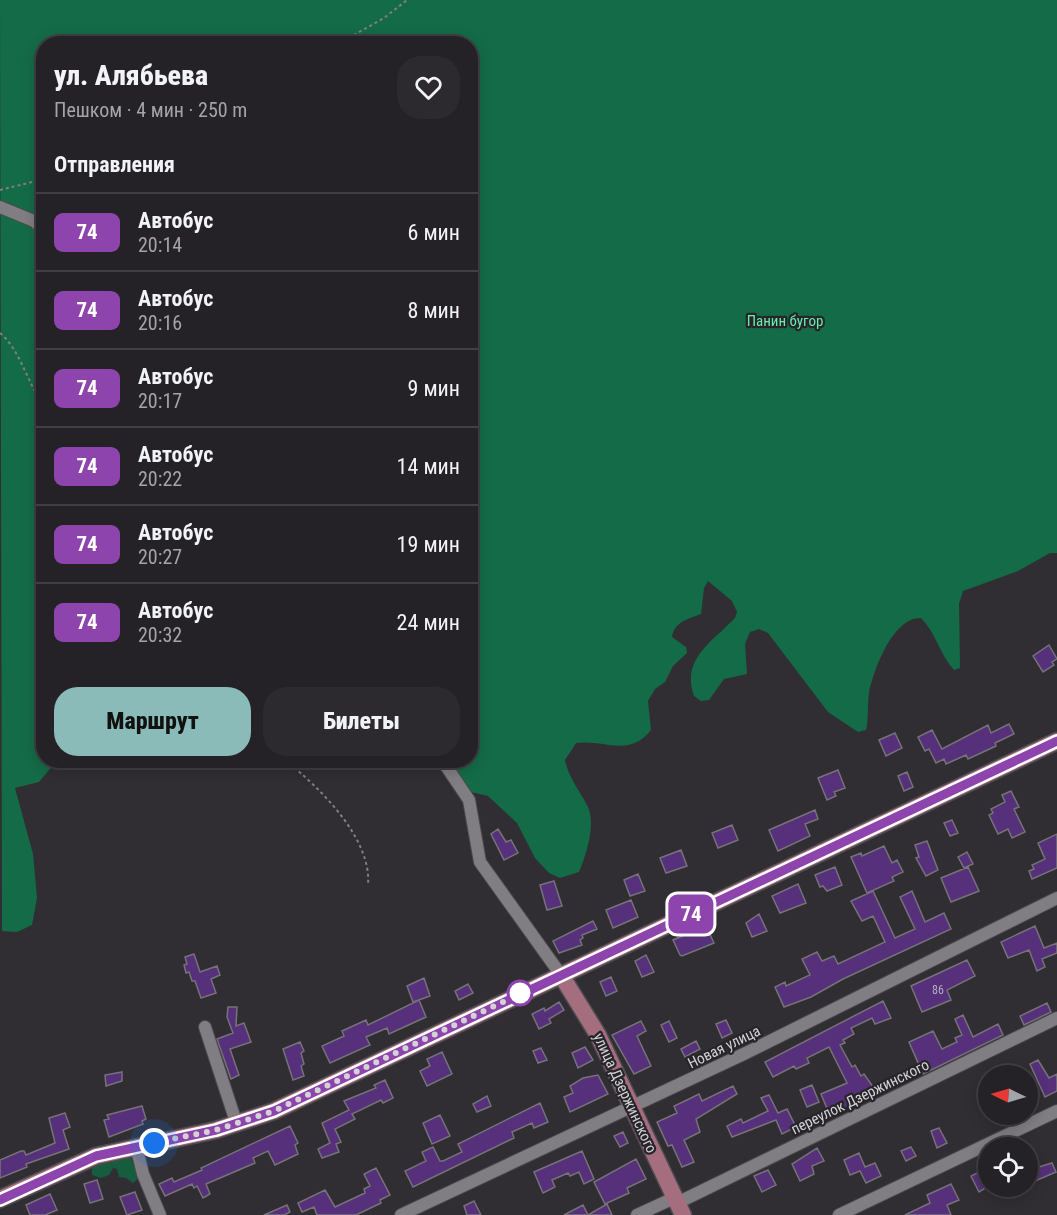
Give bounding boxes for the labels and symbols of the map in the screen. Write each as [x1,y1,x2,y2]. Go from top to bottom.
park label: Панин бугор [747,312,823,330]
line badge: 74 [664,894,718,934]
unlabelled marker [507,980,533,1006]
house number: 86 [932,983,944,997]
street label: Новая улица [685,1022,763,1072]
street label: улица Дзержинского [589,1030,661,1156]
street label: переулок Дзержинского [788,1056,932,1138]
north arrow [978,1065,1038,1125]
your location [139,1128,169,1158]

